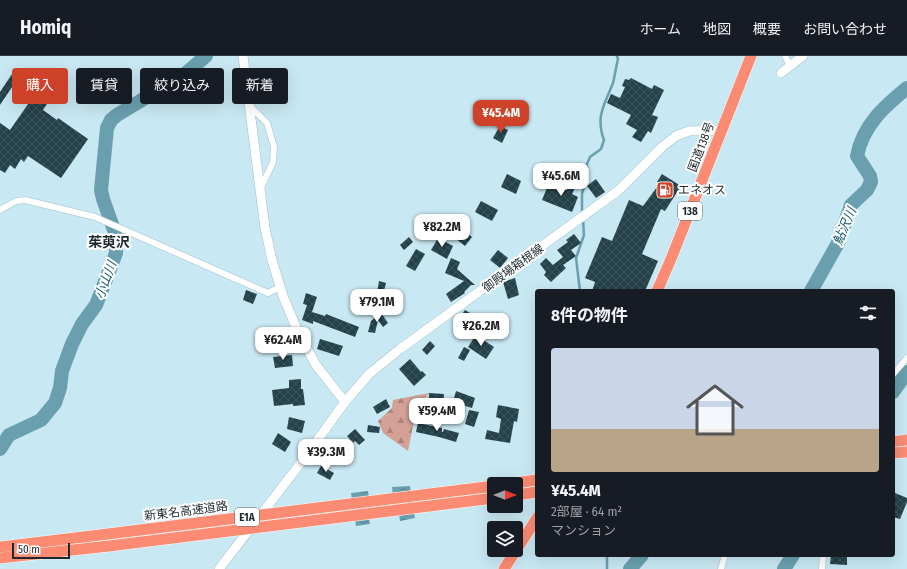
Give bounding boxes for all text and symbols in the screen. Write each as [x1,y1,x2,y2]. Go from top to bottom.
text: Homiq [20,16,71,39]
text: ホーム [639,21,681,38]
text: 地図 [703,21,731,38]
text: 概要 [753,21,781,38]
text: お問い合わせ [803,21,887,38]
chip: 購入 [12,68,68,104]
chip: 賃貸 [76,68,132,104]
chip: 絞り込み [140,68,224,104]
chip: 新着 [232,68,288,104]
pin: ¥45.4M [468,100,534,134]
text: ¥45.4M [482,105,520,120]
street label: 国道138号 [685,120,717,174]
pin: ¥45.6M [528,163,594,197]
text: ¥45.6M [542,168,580,183]
fuel station icon: エネオス [655,180,675,200]
place label: エネオス [678,183,726,197]
road number: 138 [678,202,702,220]
water label: 鮎沢川 [830,203,860,247]
pin: ¥82.2M [409,214,475,248]
text: ¥82.2M [423,219,461,234]
district label: 茱萸沢 [88,234,130,251]
street label: 御殿場箱根線 [480,241,546,295]
water label: 小山川 [92,257,120,301]
pin: ¥79.1M [344,289,410,323]
text: ¥79.1M [359,294,395,309]
icon: filters [857,302,879,324]
text: 8件の物件 [551,305,628,326]
pin: ¥26.2M [448,313,514,347]
text: ¥26.2M [462,318,500,333]
pin: ¥62.4M [250,327,316,361]
text: ¥62.4M [264,332,302,347]
icon: home [679,374,751,446]
pin: ¥59.4M [404,398,470,432]
text: ¥59.4M [418,403,456,418]
pin: ¥39.3M [293,439,359,473]
text: ¥39.3M [307,444,345,459]
north arrow [487,477,523,513]
map controls [487,477,523,557]
text: ¥45.4M [551,480,601,501]
street label: 新東名高速道路 [143,499,229,523]
text: 2部屋 · 64 m² [551,504,622,519]
road number: E1A [235,508,259,526]
button: layers [487,521,523,557]
text: マンション [551,523,616,538]
scale bar [12,541,70,560]
text: 50 m [18,543,40,556]

